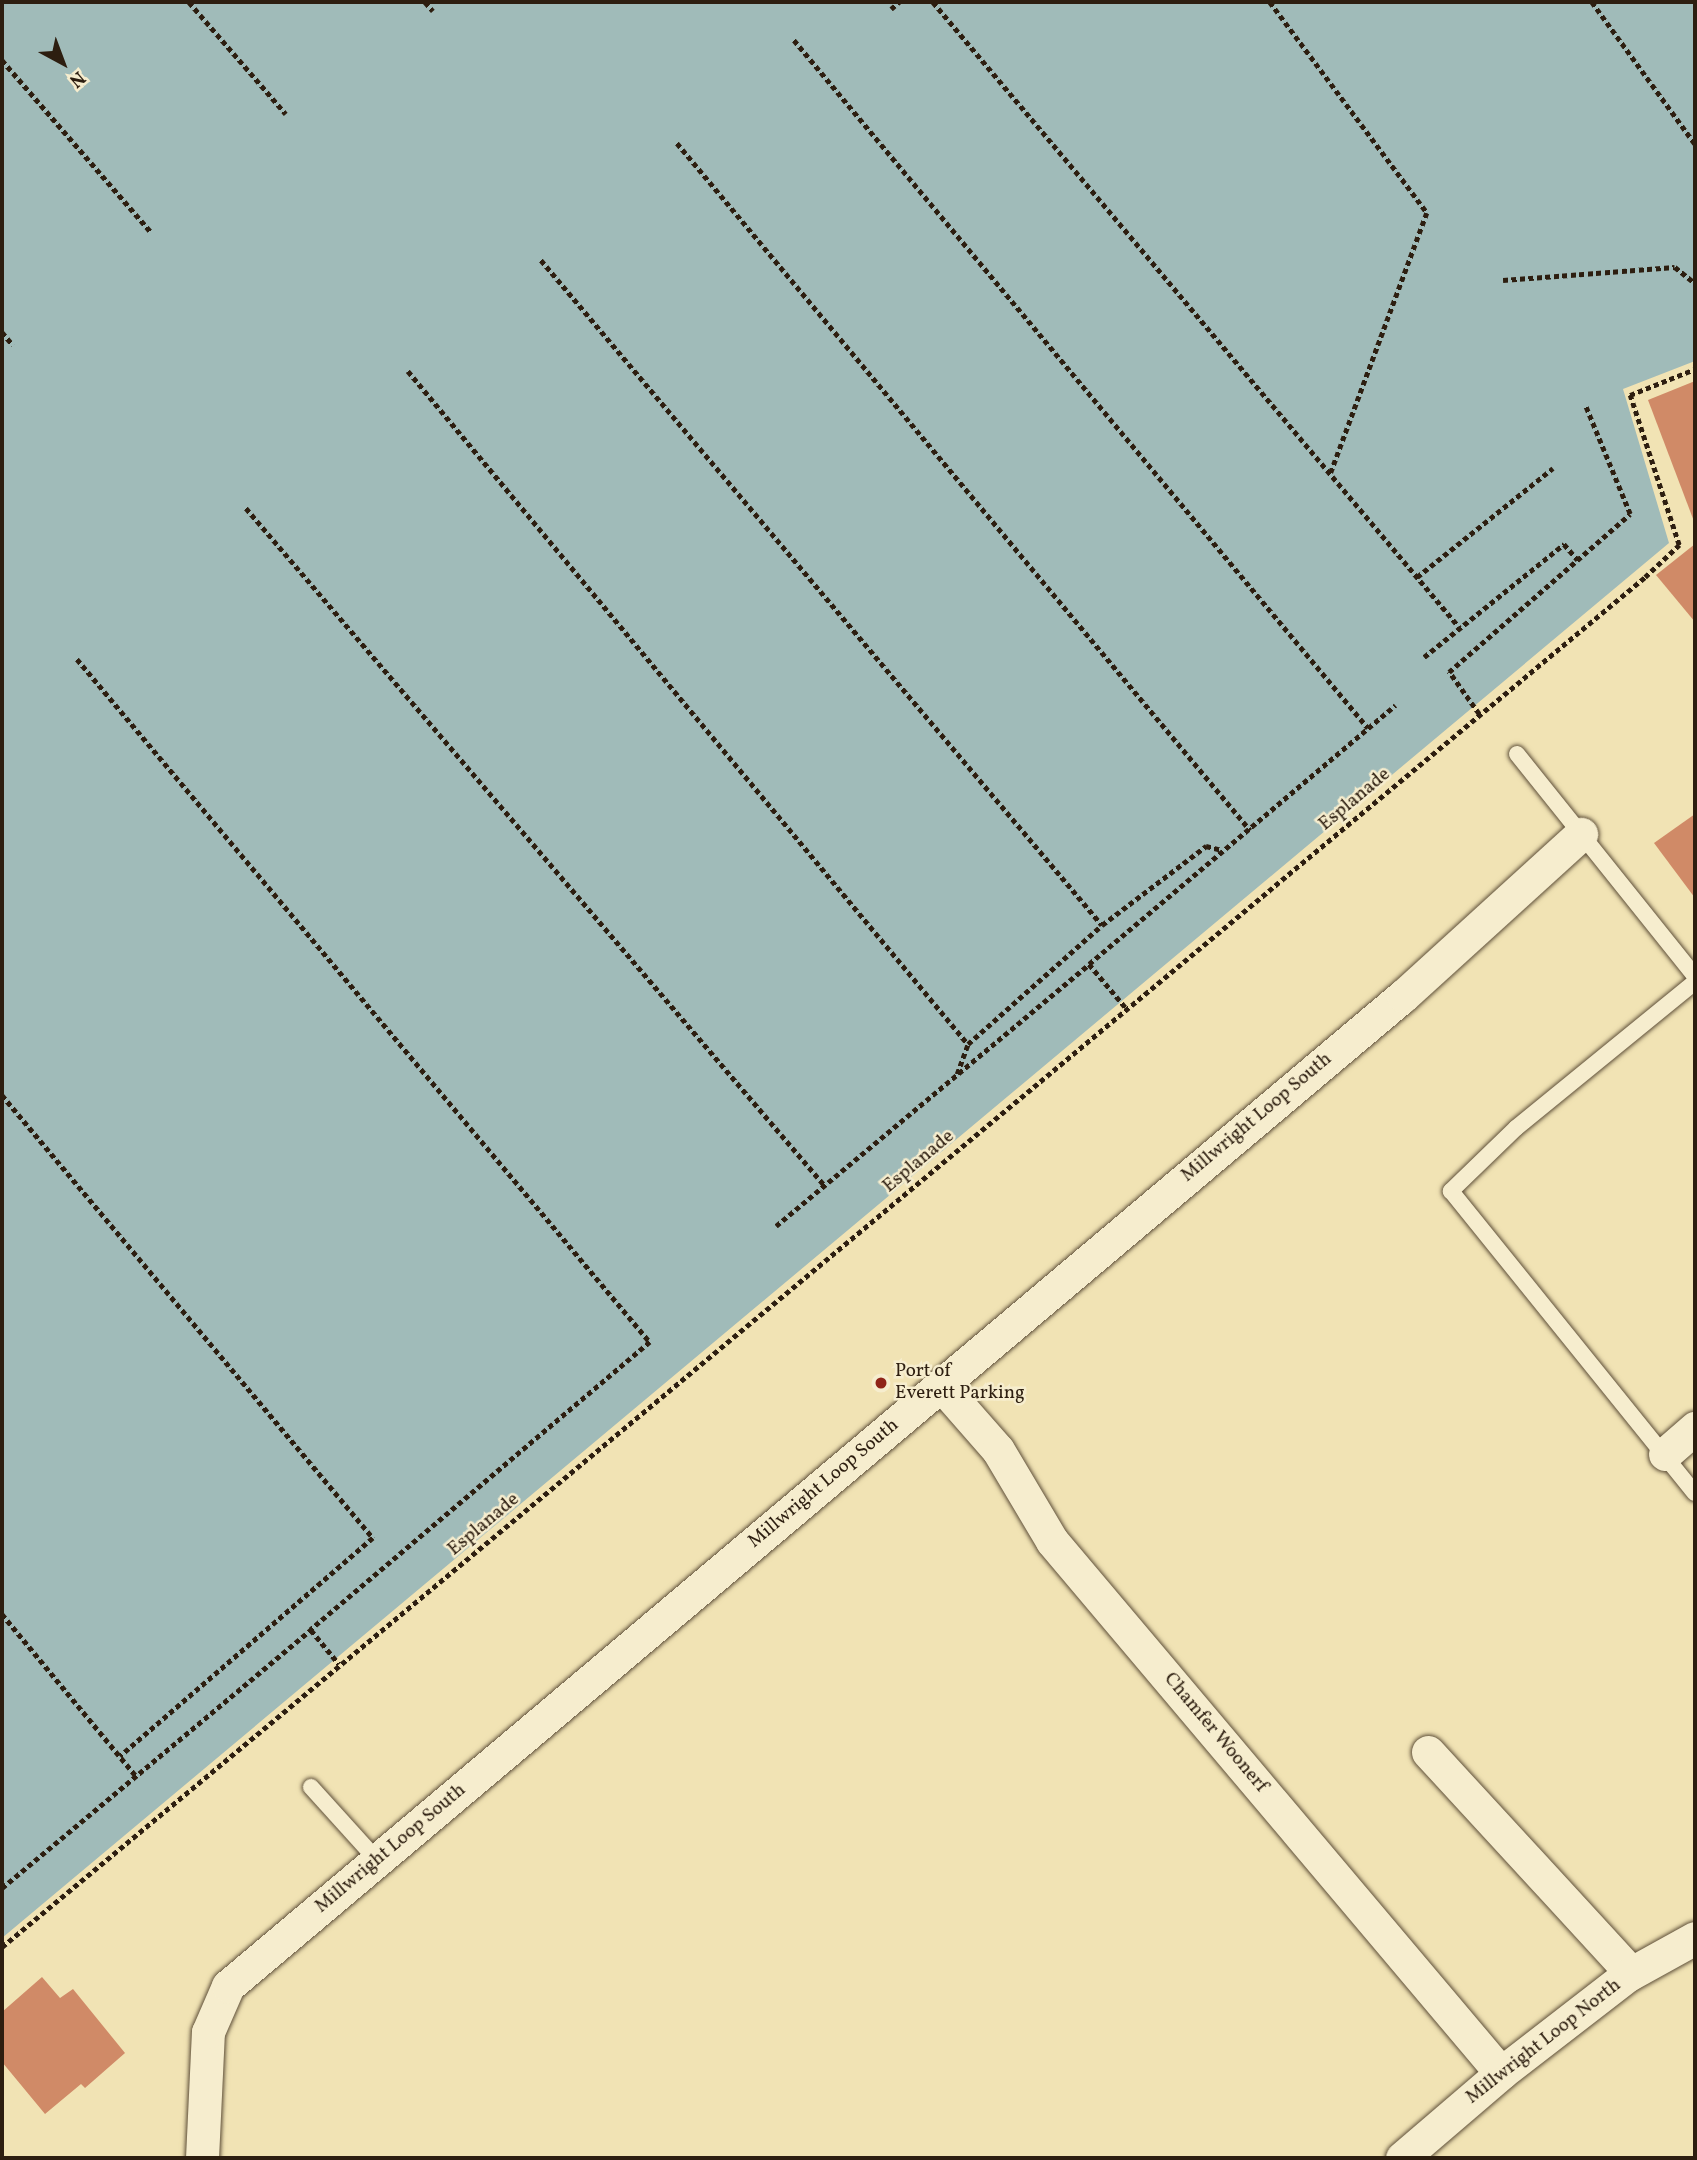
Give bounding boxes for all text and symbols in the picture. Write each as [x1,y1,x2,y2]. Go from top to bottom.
north arrow [28,28,98,98]
text: N [63,65,91,93]
street label: Esplanade [1315,764,1395,836]
street label: Millwright Loop South [1177,1048,1337,1188]
street label: Esplanade [879,1126,959,1198]
place label: Port of Everett Parking [895,1361,1025,1405]
marker: Port of Everett Parking [873,1375,889,1391]
street label: Millwright Loop South [744,1414,904,1554]
street label: Esplanade [444,1489,524,1561]
street label: Chamfer Woonerf [1158,1668,1272,1798]
street label: Millwright Loop South [311,1779,471,1919]
street label: Millwright Loop North [1462,1974,1626,2110]

